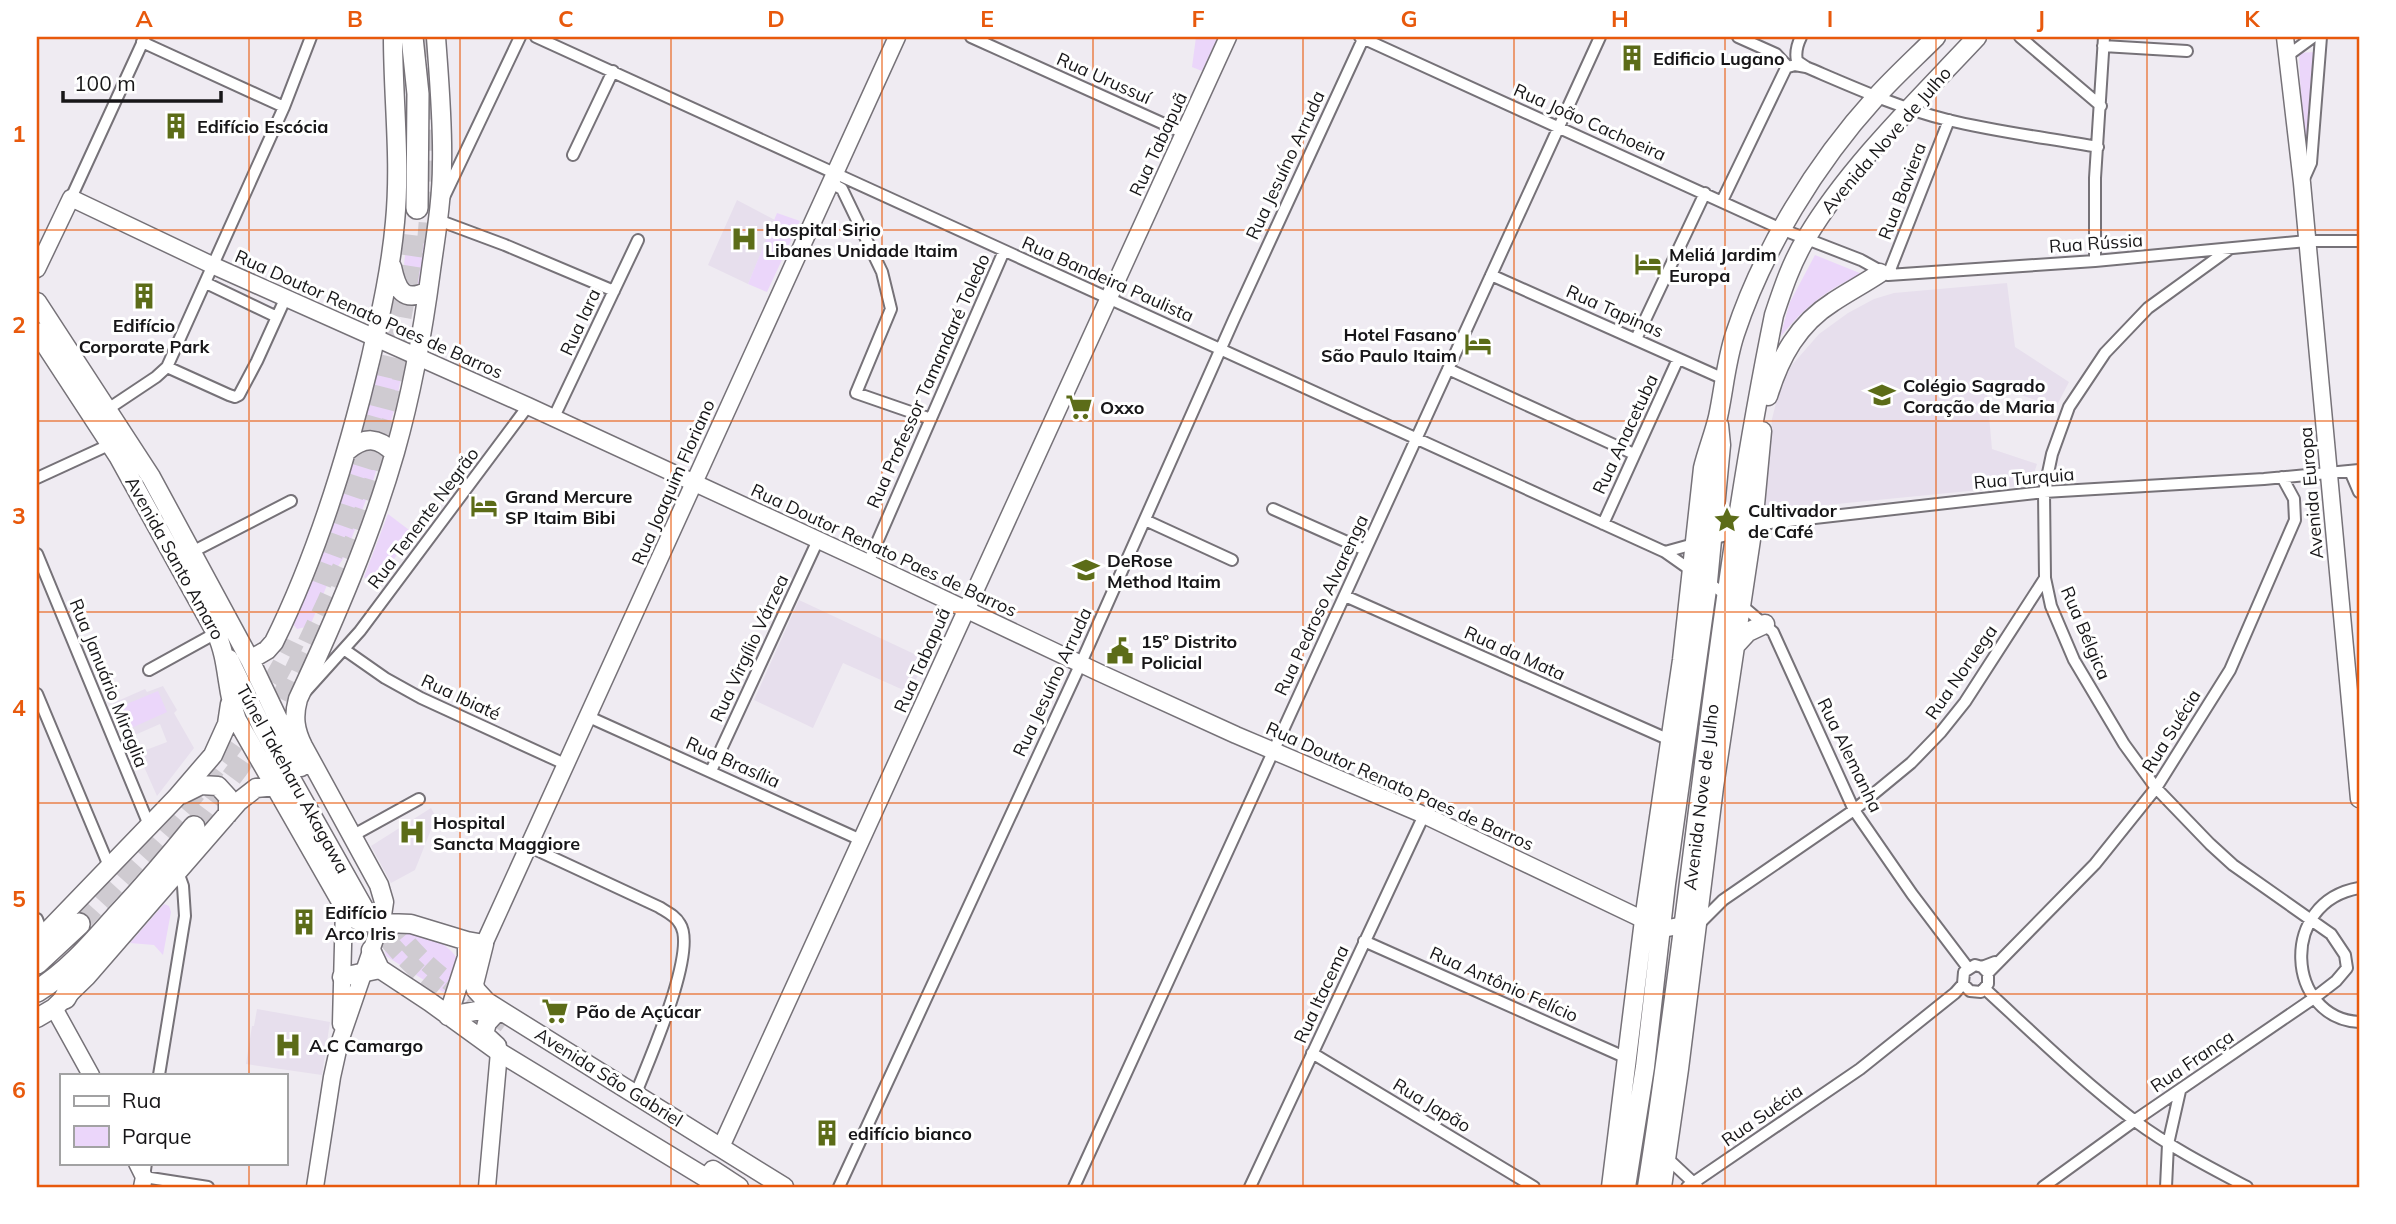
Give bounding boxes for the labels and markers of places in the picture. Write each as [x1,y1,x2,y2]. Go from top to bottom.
building icon: Edificio Lugano [1617,43,1647,73]
place label: Edificio Lugano [1653,47,1785,70]
building icon: Edifício Escócia [161,111,191,141]
place label: Edifício Escócia [197,115,328,138]
place label: Hospital Sirio Libanes Unidade Itaim [765,218,958,262]
hospital icon: Hospital Sirio Libanes Unidade Itaim [729,224,759,254]
place label: Meliá Jardim Europa [1669,243,1777,287]
hotel icon: Meliá Jardim Europa [1633,249,1663,279]
building icon: Edifício Corporate Park [129,281,159,311]
place label: Edifício Corporate Park [79,314,210,358]
place label: Hotel Fasano São Paulo Itaim [1321,323,1457,367]
hotel icon: Hotel Fasano São Paulo Itaim [1463,329,1493,359]
place label: Colégio Sagrado Coração de Maria [1903,374,2055,418]
school or university icon: Colégio Sagrado Coração de Maria [1867,380,1897,410]
supermarket icon: Oxxo [1064,392,1094,422]
place label: Oxxo [1100,396,1144,419]
place label: Grand Mercure SP Itaim Bibi [505,485,633,529]
hotel icon: Grand Mercure SP Itaim Bibi [469,491,499,521]
place label: Cultivador de Café [1748,499,1838,543]
place icon: Cultivador de Café [1712,505,1742,535]
place label: DeRose Method Itaim [1107,549,1221,593]
school or university icon: DeRose Method Itaim [1071,555,1101,585]
place label: 15º Distrito Policial [1141,630,1237,674]
public building icon: 15º Distrito Policial [1105,636,1135,666]
place label: Hospital Sancta Maggiore [433,811,580,855]
hospital icon: Hospital Sancta Maggiore [397,817,427,847]
place label: Edifício Arco Iris [325,901,396,945]
building icon: Edifício Arco Iris [289,907,319,937]
supermarket icon: Pão de Açúcar [540,996,570,1026]
place label: Pão de Açúcar [576,1000,702,1023]
hospital icon: A.C Camargo [273,1030,303,1060]
place label: A.C Camargo [309,1034,423,1057]
building icon: edifício bianco [812,1118,842,1148]
place label: edifício bianco [848,1122,972,1145]

